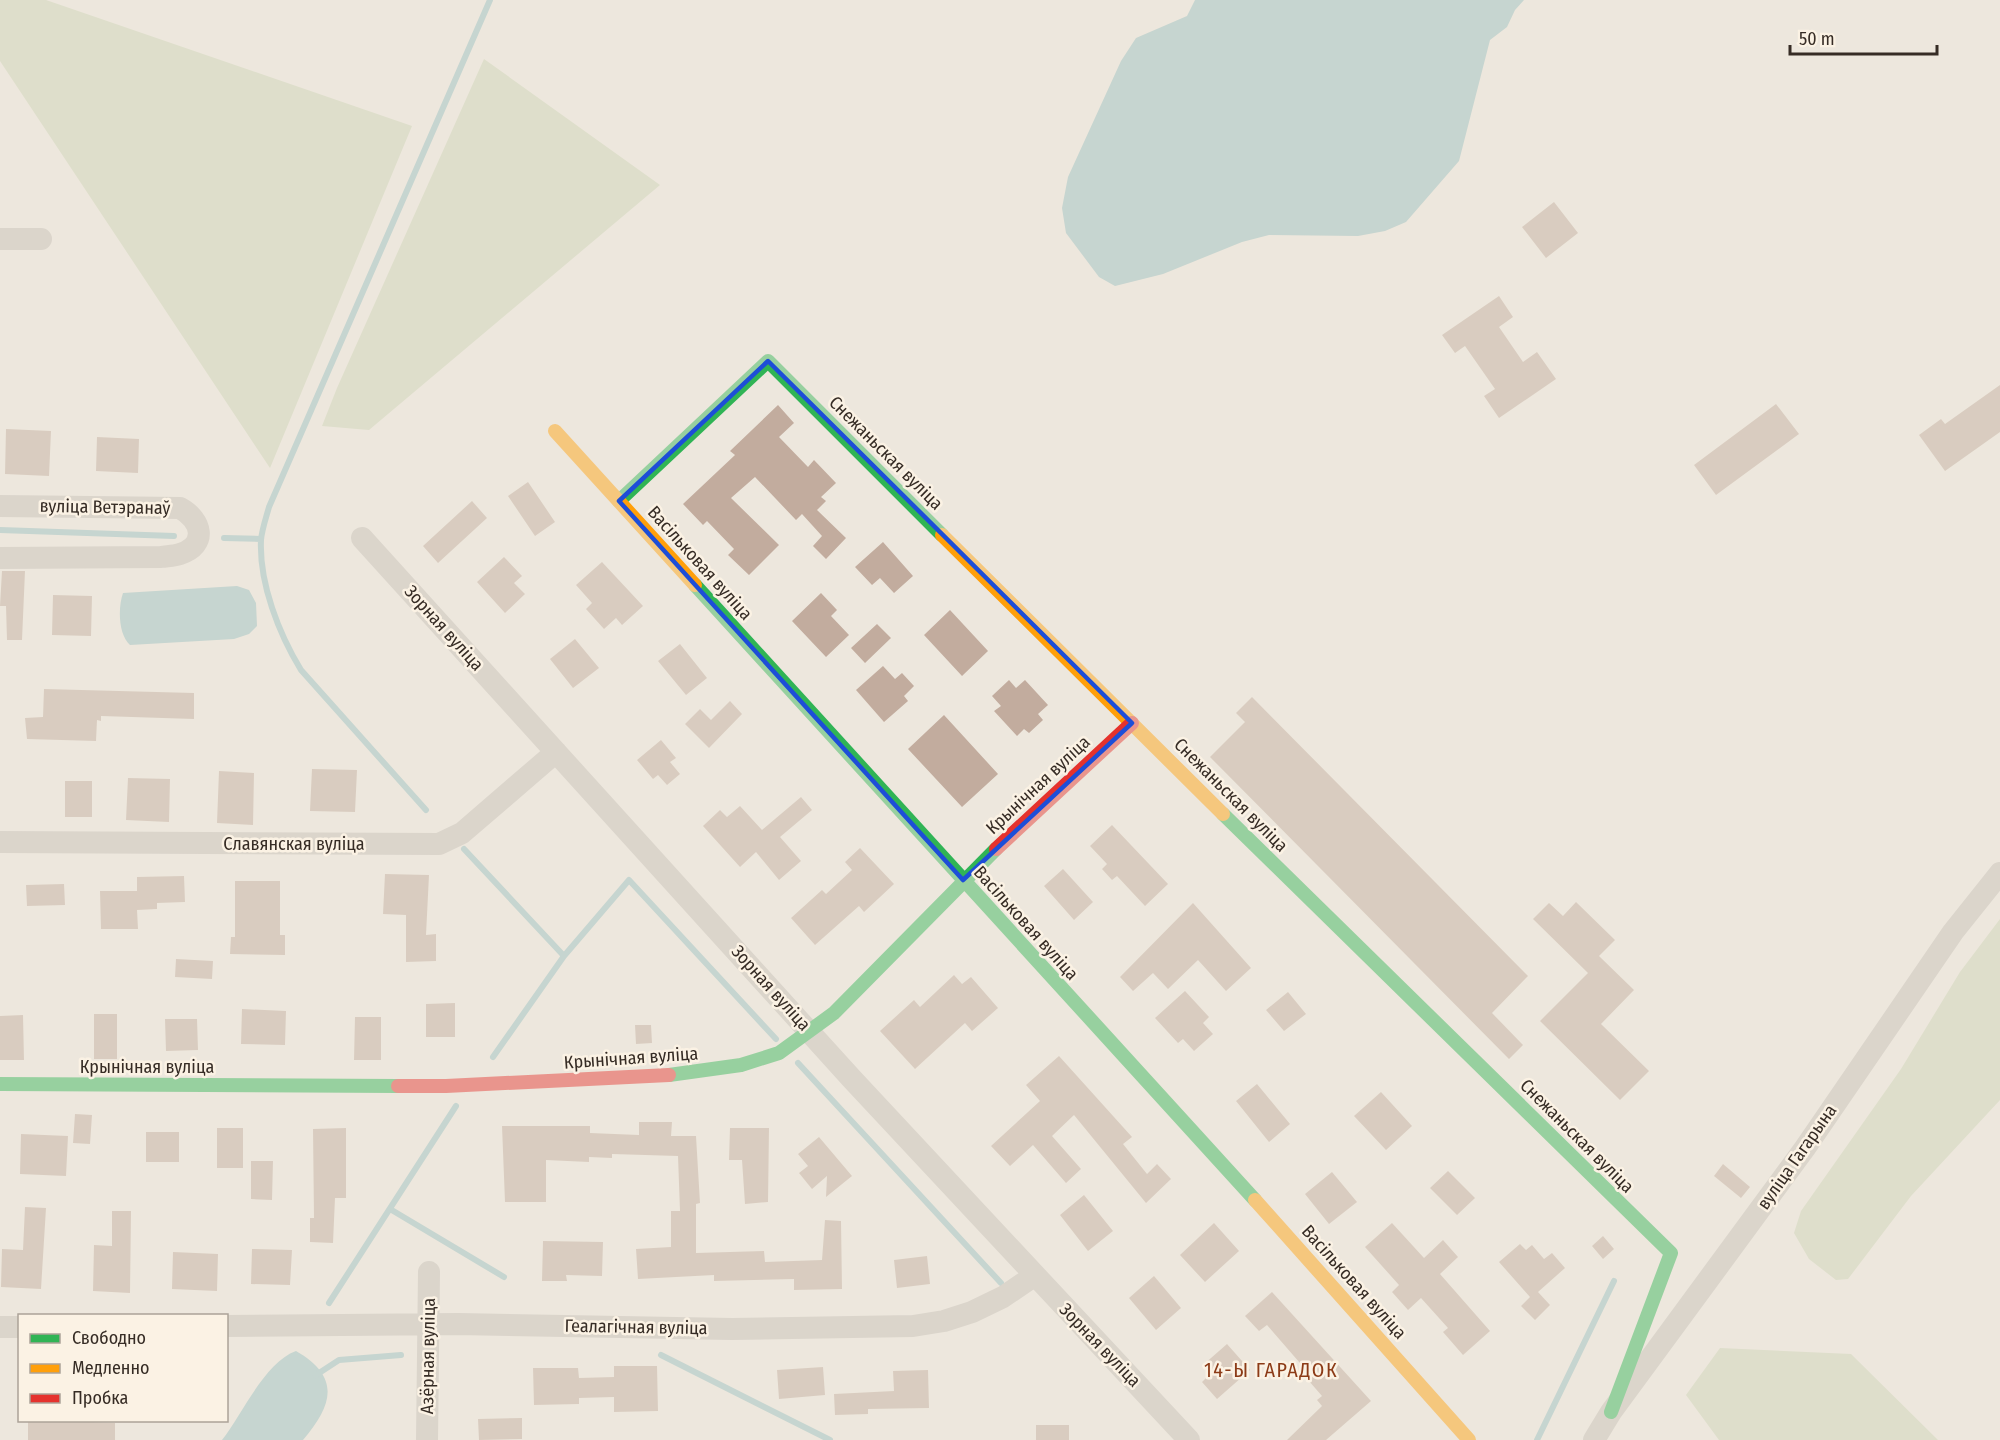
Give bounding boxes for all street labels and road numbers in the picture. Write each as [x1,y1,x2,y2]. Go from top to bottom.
street label: Снежаньская вуліца [825,392,948,515]
street label: вуліца Ветэранаў [39,495,171,519]
street label: Васільковая вуліца [643,501,757,625]
street label: Зорная вуліца [400,581,488,676]
street label: Крынічная вуліца [981,731,1095,839]
street label: Снежаньская вуліца [1170,734,1293,857]
street label: Славянская вуліца [223,833,365,855]
street label: Васільковая вуліца [969,861,1083,985]
street label: Зорная вуліца [727,941,815,1036]
street label: Крынічная вуліца [563,1042,699,1074]
street label: Крынічная вуліца [80,1056,214,1078]
street label: Снежаньская вуліца [1516,1075,1639,1198]
street label: вуліца Гагарына [1753,1100,1841,1214]
street label: Васільковая вуліца [1297,1220,1411,1344]
street label: Азёрная вуліца [416,1298,440,1414]
street label: Зорная вуліца [1055,1299,1146,1392]
street label: Геалагічная вуліца [564,1315,708,1339]

